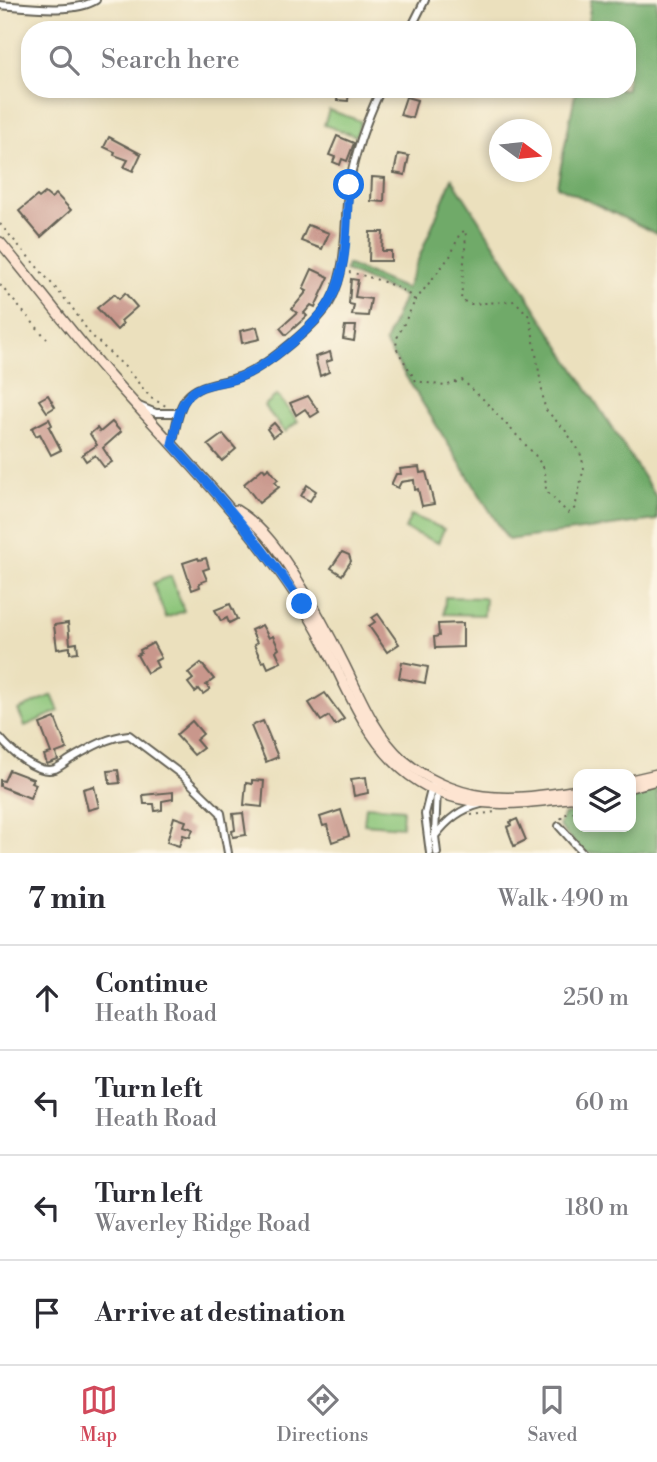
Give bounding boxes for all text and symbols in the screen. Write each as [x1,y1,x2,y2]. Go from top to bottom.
search box [21,21,636,98]
icon: search [45,41,83,79]
text: Search here [101,44,240,76]
north arrow [489,119,552,182]
route start [333,169,364,200]
route end [286,588,317,619]
map controls [573,769,636,832]
button: layers [573,769,636,832]
text: 7 min [28,880,106,918]
text: Walk · 490 m [498,885,629,913]
text: Continue [95,968,208,1000]
icon: ahead [28,979,66,1017]
text: 250 m [563,984,629,1012]
text: Heath Road [95,1000,217,1028]
text: Turn left [95,1073,203,1105]
icon: left [28,1084,66,1122]
text: 60 m [575,1089,629,1117]
text: Heath Road [95,1105,217,1133]
text: Turn left [95,1178,203,1210]
icon: left [28,1189,66,1227]
text: 180 m [565,1194,629,1222]
text: Waverley Ridge Road [95,1210,310,1238]
icon: arrive [28,1294,66,1332]
text: Arrive at destination [95,1297,345,1329]
tab: Map [80,1381,118,1447]
tab: Directions [277,1381,368,1447]
tab: Saved [528,1381,577,1447]

